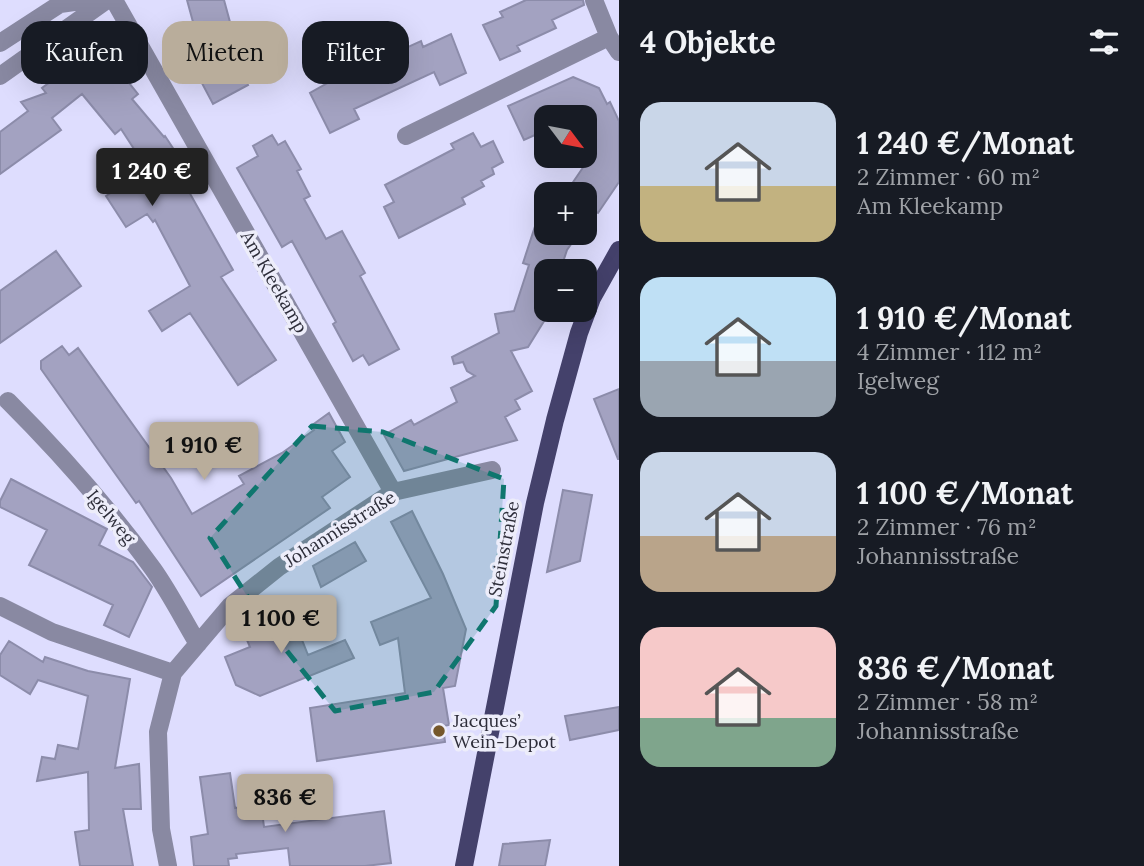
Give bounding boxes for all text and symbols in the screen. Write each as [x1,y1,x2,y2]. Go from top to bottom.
chip: Kaufen [21,21,148,84]
chip: Mieten [162,21,288,84]
chip: Filter [302,21,409,84]
text: 4 Objekte [640,23,776,61]
icon: filters [1085,23,1123,61]
north arrow [534,105,597,168]
map controls [534,105,597,322]
text: 1 240 €/Monat [857,124,1074,162]
icon: home [696,130,780,214]
pin: 1 240 € [87,148,217,208]
text: 1 240 € [112,156,192,185]
text: 2 Zimmer · 60 m² [857,162,1040,191]
button: + [534,182,597,245]
text: Am Kleekamp [857,191,1003,220]
street label: Am Kleekamp [235,226,313,337]
button: − [534,259,597,322]
text: 1 910 €/Monat [857,299,1071,337]
icon: home [696,305,780,389]
text: 4 Zimmer · 112 m² [857,337,1042,366]
text: Igelweg [857,366,939,395]
pin: 1 910 € [139,422,269,482]
text: 1 910 € [165,430,243,459]
text: 1 100 €/Monat [857,474,1073,512]
icon: home [696,480,780,564]
street label: Igelweg [82,485,141,549]
street label: Johannisstraße [279,485,400,572]
street label: Steinstraße [483,499,524,599]
text: 2 Zimmer · 76 m² [857,512,1037,541]
text: Johannisstraße [857,541,1019,570]
pin: 1 100 € [216,596,346,655]
text: 1 100 € [242,603,320,632]
text: 836 €/Monat [857,649,1054,687]
icon: home [696,655,780,739]
text: 2 Zimmer · 58 m² [857,687,1038,716]
place label: Jacques’ Wein-Depot [452,709,556,753]
text: Johannisstraße [857,716,1019,745]
marker: Jacques’ Wein-Depot [431,723,447,739]
pin: 836 € [236,774,334,834]
text: 836 € [253,782,317,811]

